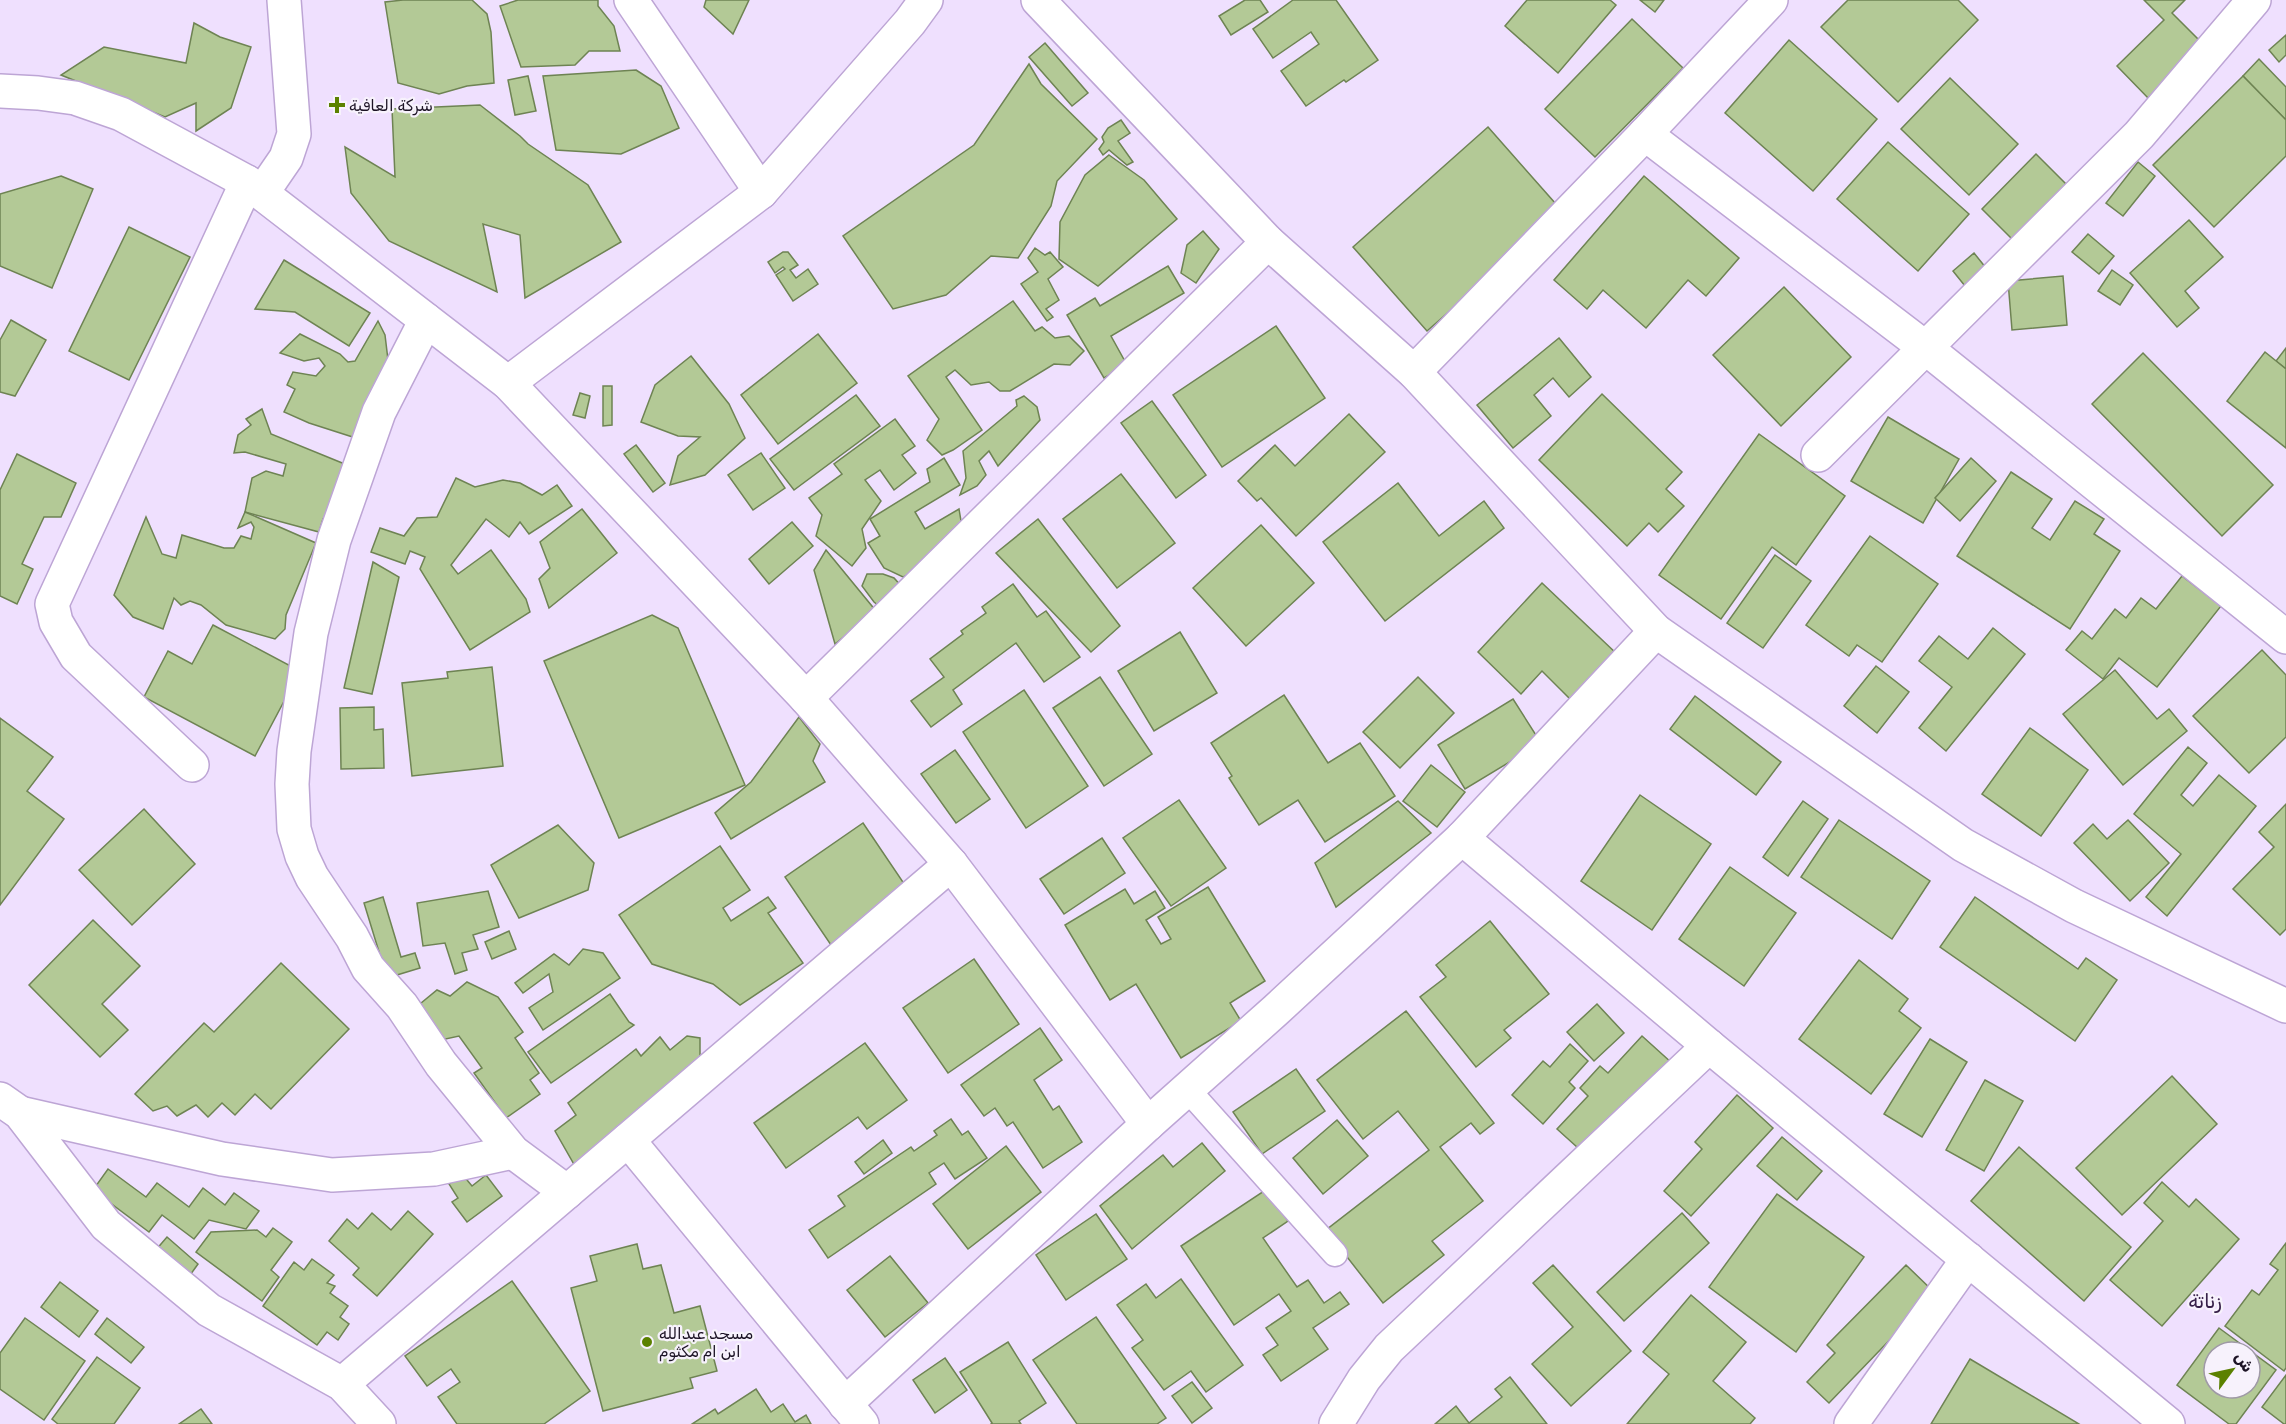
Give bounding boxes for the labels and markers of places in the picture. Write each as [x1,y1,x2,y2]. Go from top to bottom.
place label: شركة العافية [349,96,433,116]
marker: شركة العافية [330,98,344,112]
place label: مسجد عبدالله ابن ام مكثوم [659,1324,753,1362]
marker: مسجد عبدالله ابن ام مكثوم [640,1335,654,1349]

